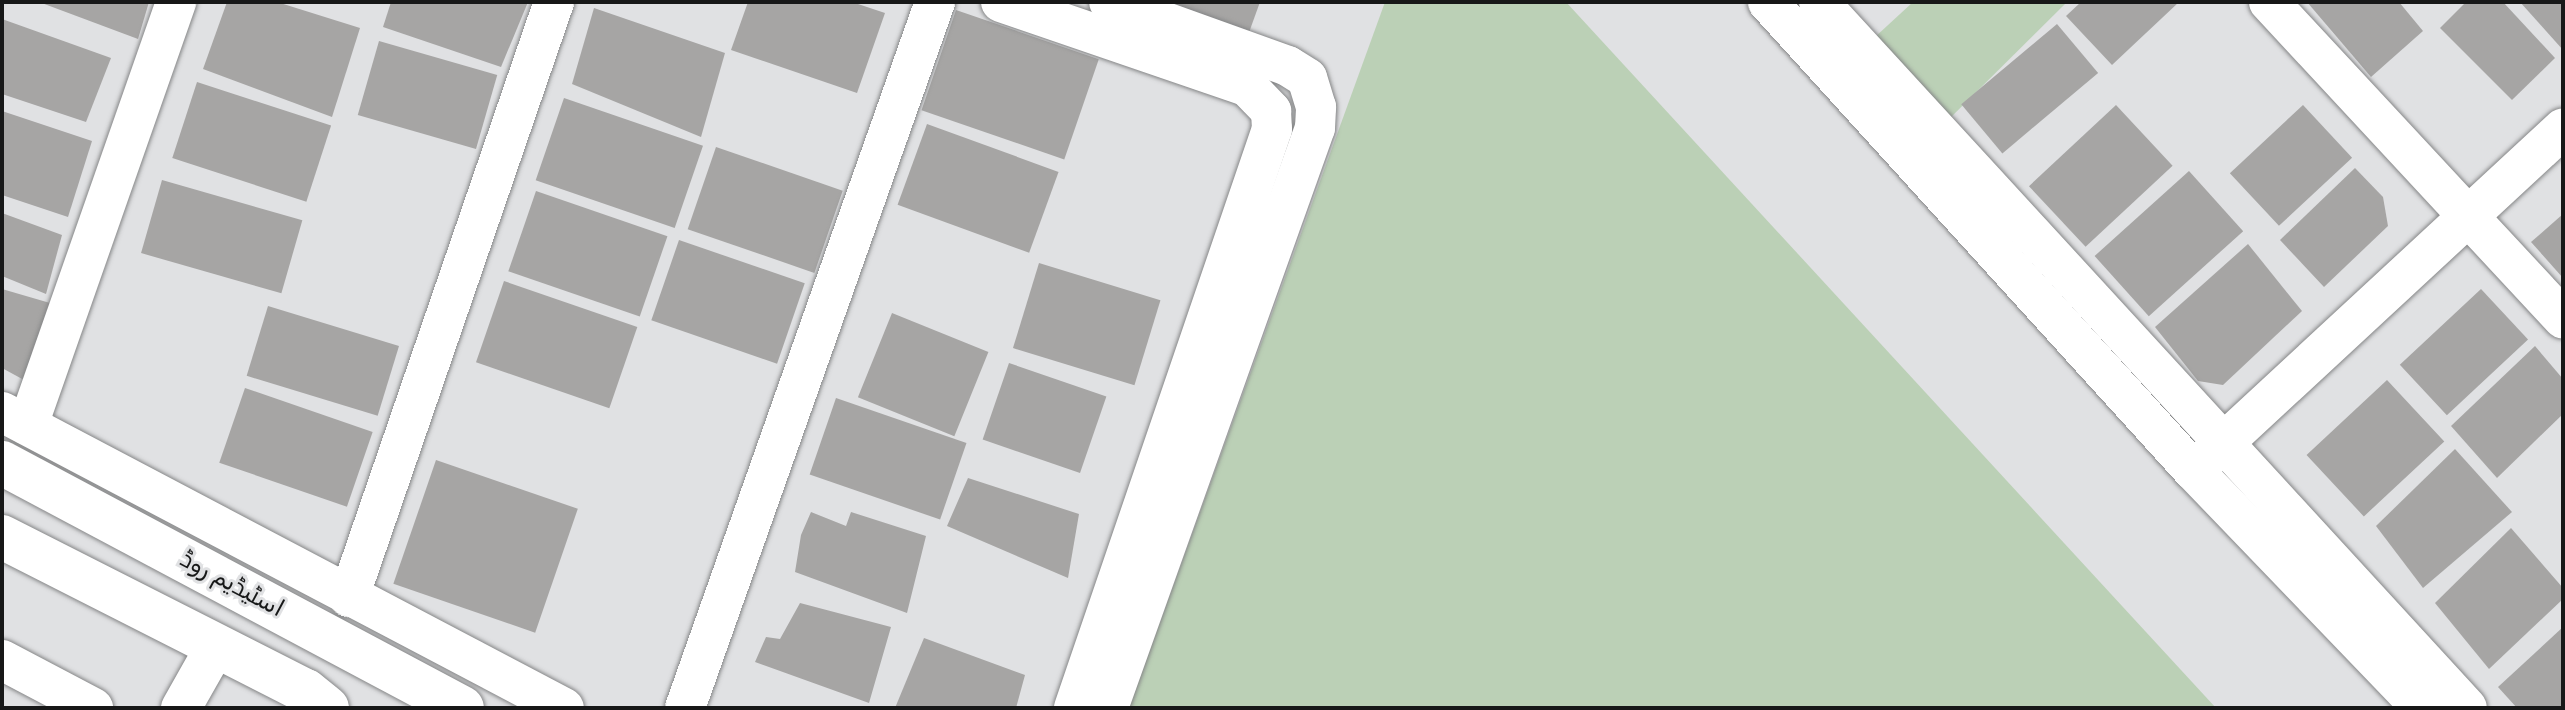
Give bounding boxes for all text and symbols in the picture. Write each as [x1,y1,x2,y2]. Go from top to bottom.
street label: اسٹیڈیم روڈ [175,545,289,623]

